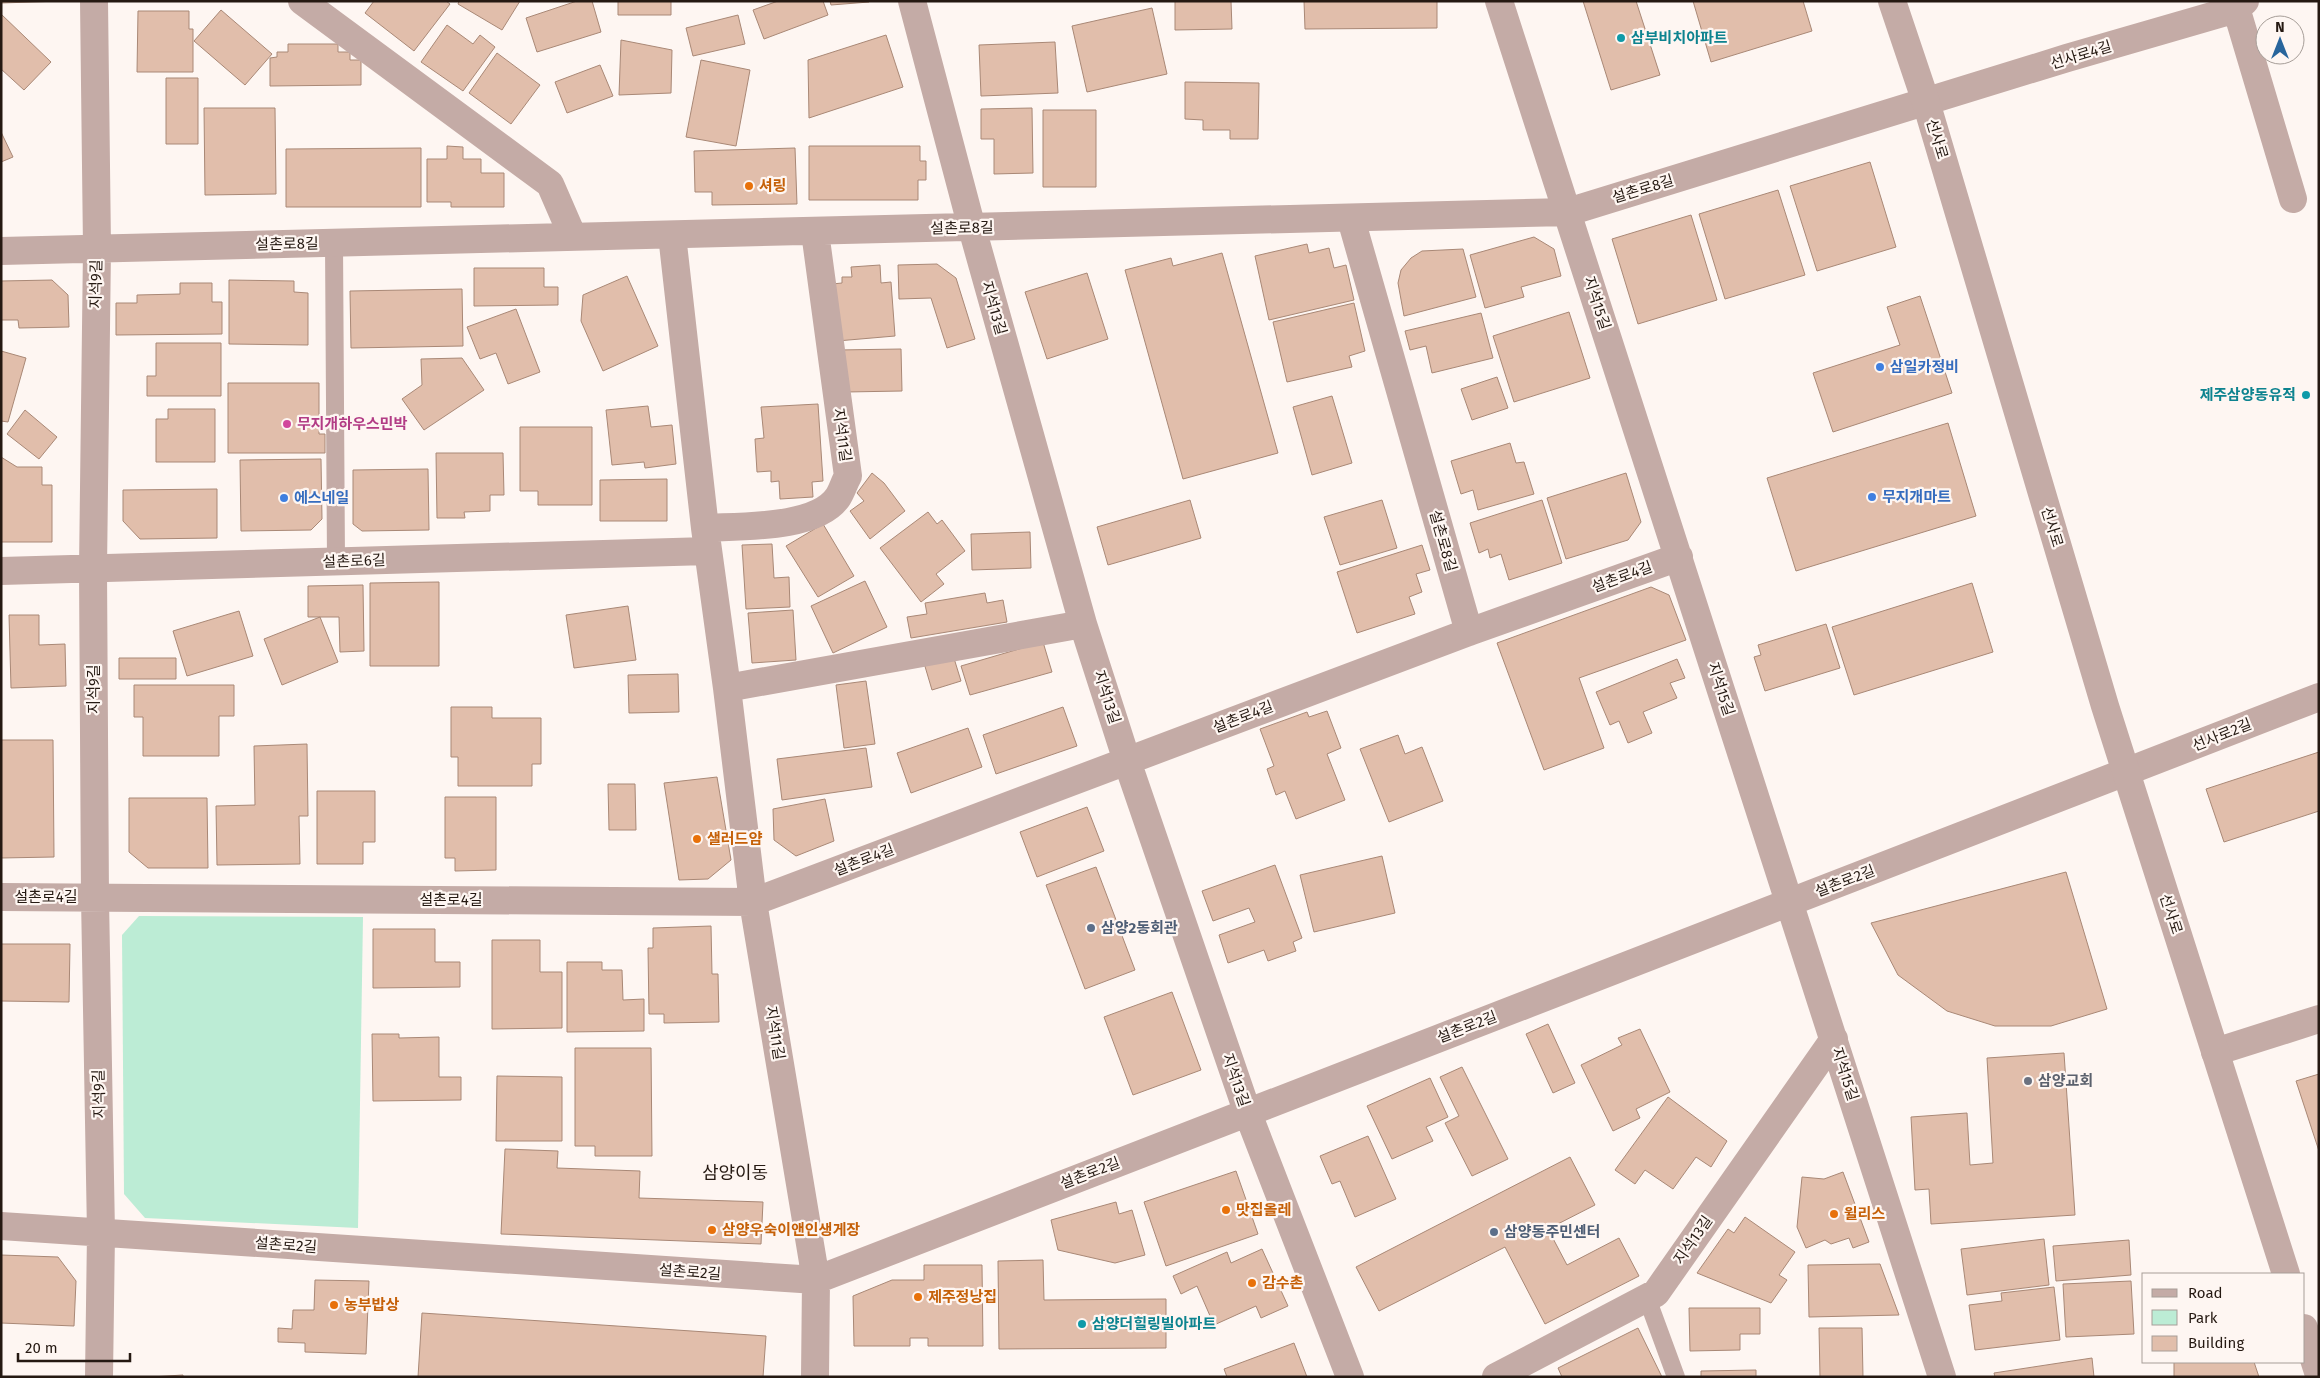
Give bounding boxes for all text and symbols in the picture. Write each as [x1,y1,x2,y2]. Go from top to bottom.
north arrow [2255,15,2305,65]
text: N [2275,19,2285,36]
place label: 삼부비치아파트 [1631,29,1728,47]
marker: 삼부비치아파트 [1615,32,1627,44]
street label: 선사로4길 [2048,37,2114,73]
street label: 선사로 [1922,117,1952,161]
street label: 설촌로8길 [1610,171,1676,207]
place label: 셔링 [759,177,787,195]
marker: 셔링 [743,180,755,192]
street label: 설촌로8길 [930,218,994,238]
street label: 설촌로8길 [255,234,319,254]
street label: 지석9길 [87,259,105,309]
street label: 지석15길 [1580,274,1614,332]
street label: 지석13길 [978,279,1010,337]
place label: 삼일카정비 [1890,358,1959,376]
marker: 삼일카정비 [1874,361,1886,373]
place label: 제주삼양동유적 [2199,386,2296,404]
marker: 제주삼양동유적 [2300,389,2312,401]
street label: 지석11길 [829,407,855,463]
place label: 무지개하우스민박 [297,415,408,433]
marker: 무지개하우스민박 [281,418,293,430]
place label: 무지개마트 [1882,488,1951,506]
place label: 에스네일 [294,489,349,507]
marker: 무지개마트 [1866,491,1878,503]
marker: 에스네일 [278,492,290,504]
street label: 선사로 [2037,505,2067,549]
street label: 설촌로8길 [1426,508,1460,574]
street label: 설촌로6길 [322,551,386,571]
street label: 설촌로4길 [1589,558,1655,596]
street label: 지석15길 [1704,660,1738,718]
street label: 지석9길 [85,664,103,714]
street label: 지석13길 [1090,668,1124,726]
street label: 설촌로4길 [1210,697,1276,737]
street label: 선사로2길 [2190,715,2254,755]
place label: 샐러드얌 [707,830,762,848]
marker: 샐러드얌 [691,833,703,845]
street label: 설촌로4길 [831,840,897,880]
street label: 설촌로2길 [1813,861,1877,901]
street label: 설촌로4길 [14,888,78,906]
street label: 설촌로4길 [419,891,483,909]
street label: 선사로 [2156,892,2186,936]
place label: 삼양2동회관 [1101,919,1178,937]
marker: 삼양2동회관 [1085,922,1097,934]
street label: 지석11길 [762,1005,788,1061]
street label: 설촌로2길 [1435,1007,1499,1047]
street label: 지석15길 [1828,1045,1862,1103]
street label: 지석13길 [1218,1051,1254,1109]
street label: 지석9길 [90,1069,108,1119]
place label: 삼양교회 [2038,1072,2093,1090]
marker: 삼양교회 [2022,1075,2034,1087]
street label: 설촌로2길 [1058,1153,1122,1193]
district label: 삼양이동 [702,1162,768,1184]
place label: 맛집올레 [1236,1201,1291,1219]
marker: 맛집올레 [1220,1204,1232,1216]
place label: 윌리스 [1844,1205,1886,1223]
marker: 윌리스 [1828,1208,1840,1220]
street label: 지석13길 [1670,1212,1716,1268]
place label: 삼양우숙이앤인생게장 [722,1221,860,1239]
place label: 삼양동주민센터 [1504,1223,1601,1241]
marker: 삼양우숙이앤인생게장 [706,1224,718,1236]
marker: 삼양동주민센터 [1488,1226,1500,1238]
street label: 설촌로2길 [254,1234,318,1256]
street label: 설촌로2길 [658,1261,722,1283]
legend [2142,1273,2305,1363]
place label: 감수촌 [1262,1274,1304,1292]
marker: 감수촌 [1246,1277,1258,1289]
text: Road [2188,1284,2223,1302]
place label: 제주정낭집 [928,1288,997,1306]
marker: 제주정낭집 [912,1291,924,1303]
place label: 농부밥상 [344,1296,399,1314]
marker: 농부밥상 [328,1299,340,1311]
text: Park [2188,1309,2218,1327]
place label: 삼양더힐링빌아파트 [1092,1315,1216,1333]
marker: 삼양더힐링빌아파트 [1076,1318,1088,1330]
scale bar [18,1330,130,1362]
text: Building [2188,1334,2244,1352]
text: 20 m [25,1339,58,1357]

